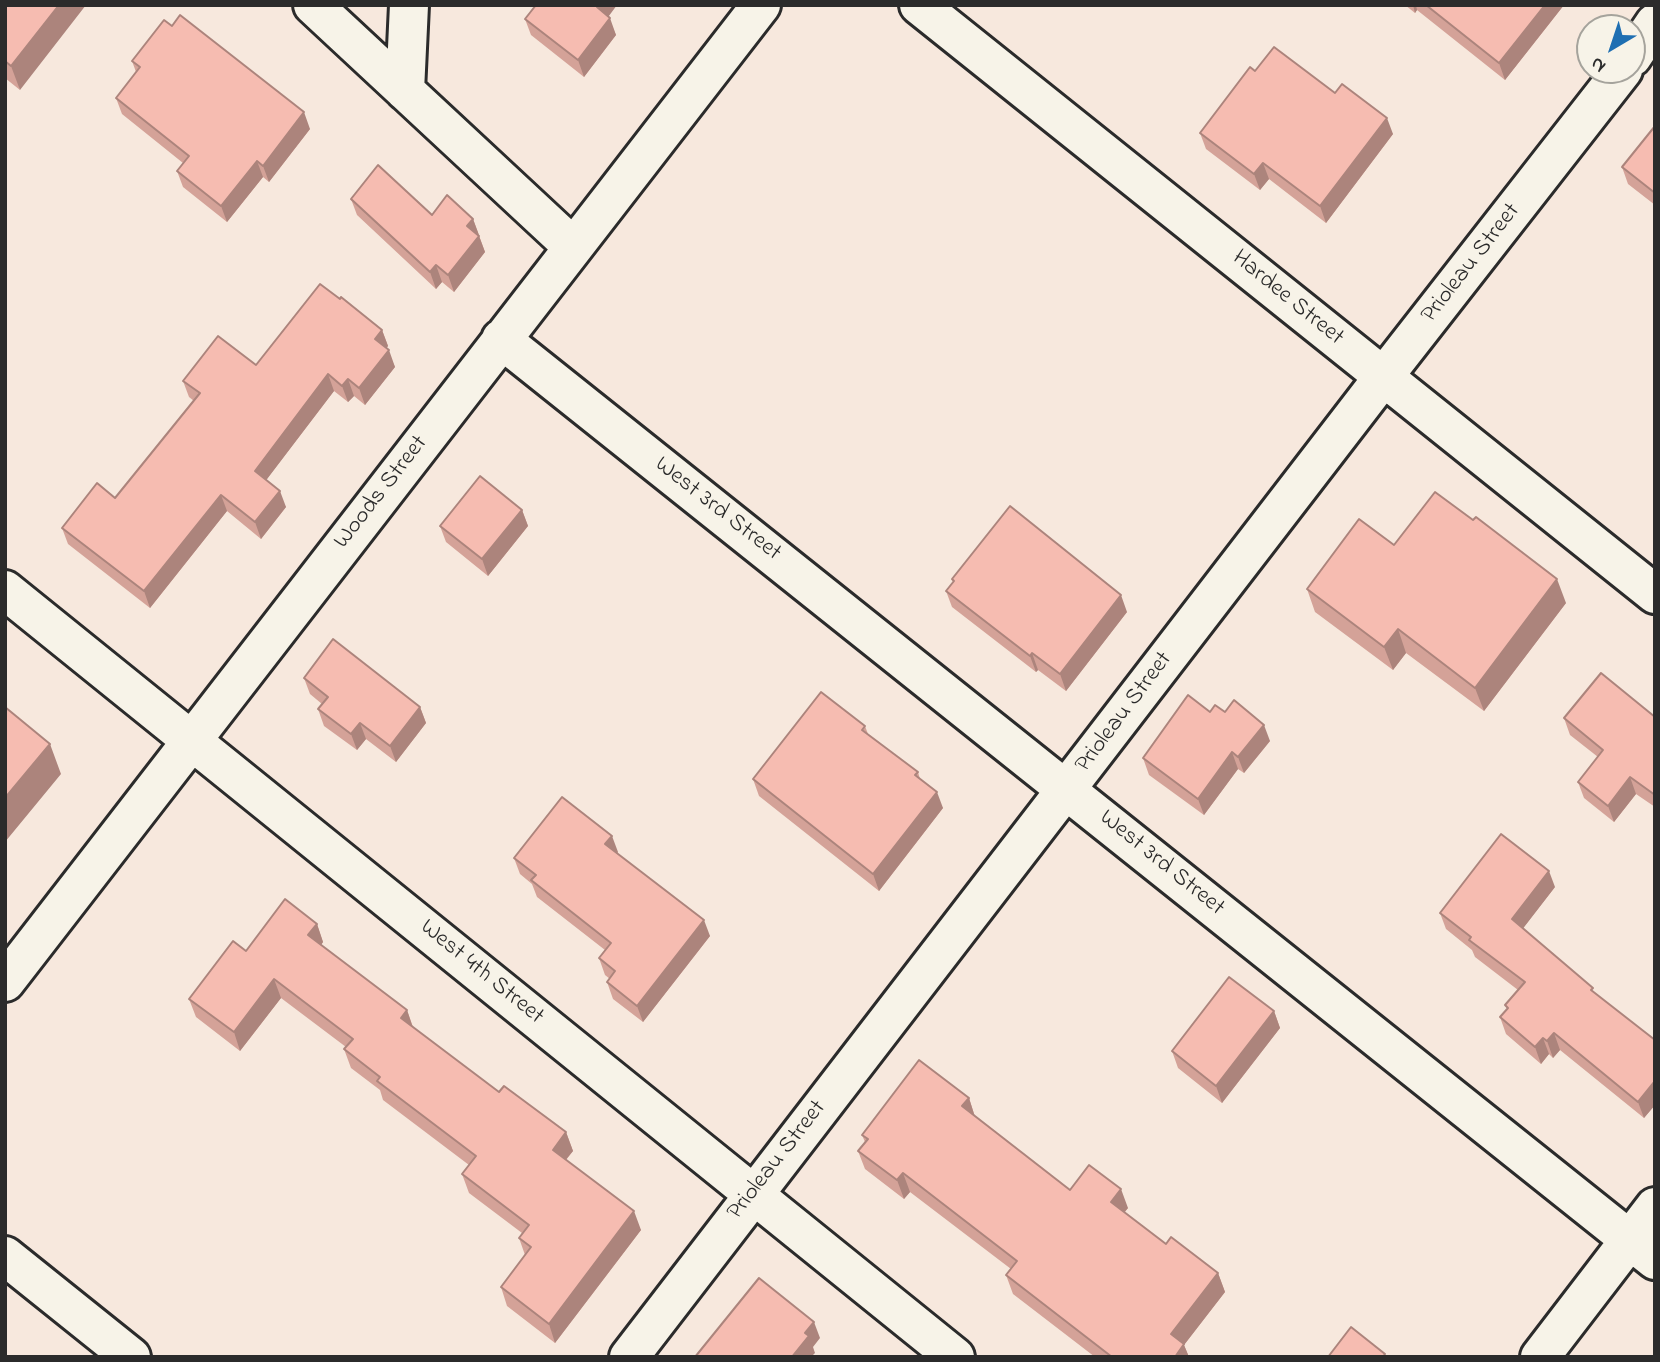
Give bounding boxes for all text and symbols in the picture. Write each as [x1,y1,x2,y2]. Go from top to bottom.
north arrow [1576,14,1646,84]
text: N [1585,50,1612,79]
street label: Prioleau Street [1416,198,1528,330]
street label: Hardee Street [1225,245,1349,353]
street label: Woods Street [329,431,435,555]
street label: West 3rd Street [648,452,786,568]
street label: Prioleau Street [1070,647,1180,779]
street label: West 3rd Street [1093,805,1229,923]
street label: West 4th Street [413,914,549,1032]
street label: Prioleau Street [722,1095,834,1227]

